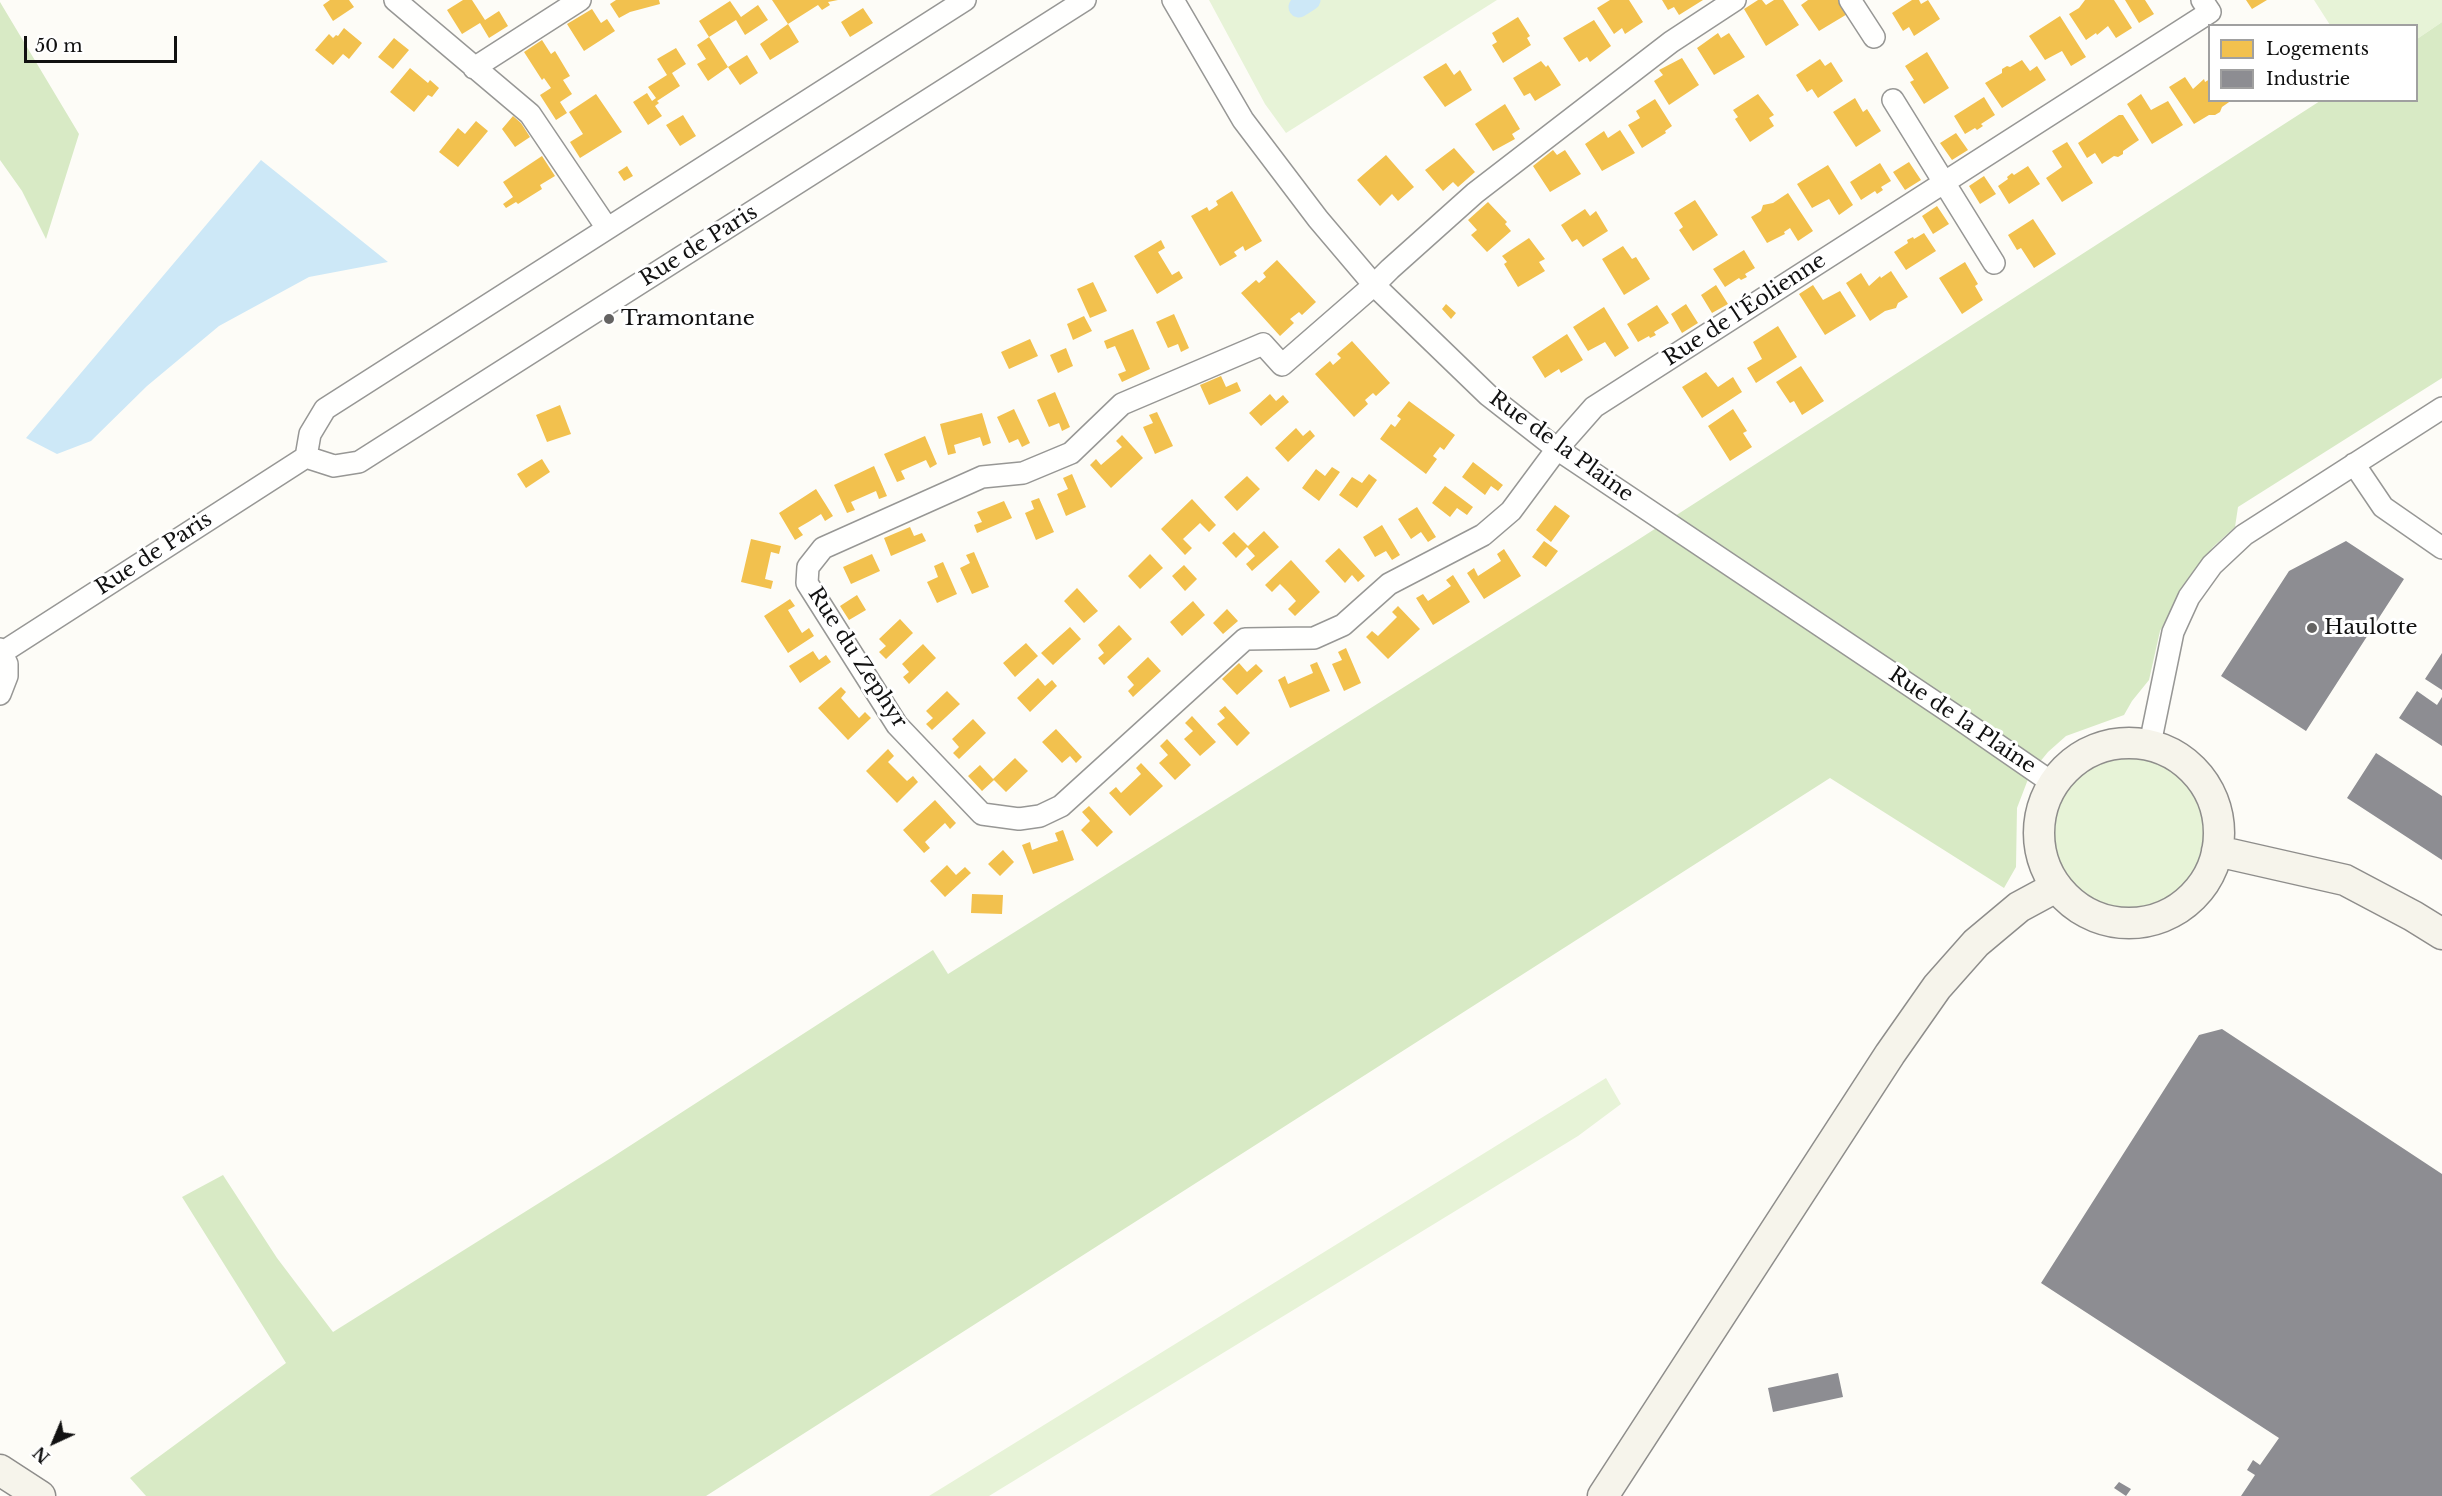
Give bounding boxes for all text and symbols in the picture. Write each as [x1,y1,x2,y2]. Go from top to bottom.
scale bar [27,24,180,62]
legend [2208,24,2418,102]
text: 50 m [35,35,83,57]
text: Logements [2266,38,2369,60]
text: Industrie [2266,68,2350,90]
street label: Rue de Paris [636,200,762,292]
street label: Rue de l'Éolienne [1659,248,1831,372]
place label: Tramontane [621,306,755,332]
marker: Tramontane [602,312,616,326]
street label: Rue de la Plaine [1484,386,1638,508]
street label: Rue de Paris [91,507,217,601]
street label: Rue du Zephyr [802,583,912,733]
place label: Haulotte [2324,615,2418,641]
marker: Haulotte [2305,621,2319,635]
street label: Rue de la Plaine [1884,662,2040,780]
north arrow [24,1412,84,1472]
text: N [29,1443,54,1467]

